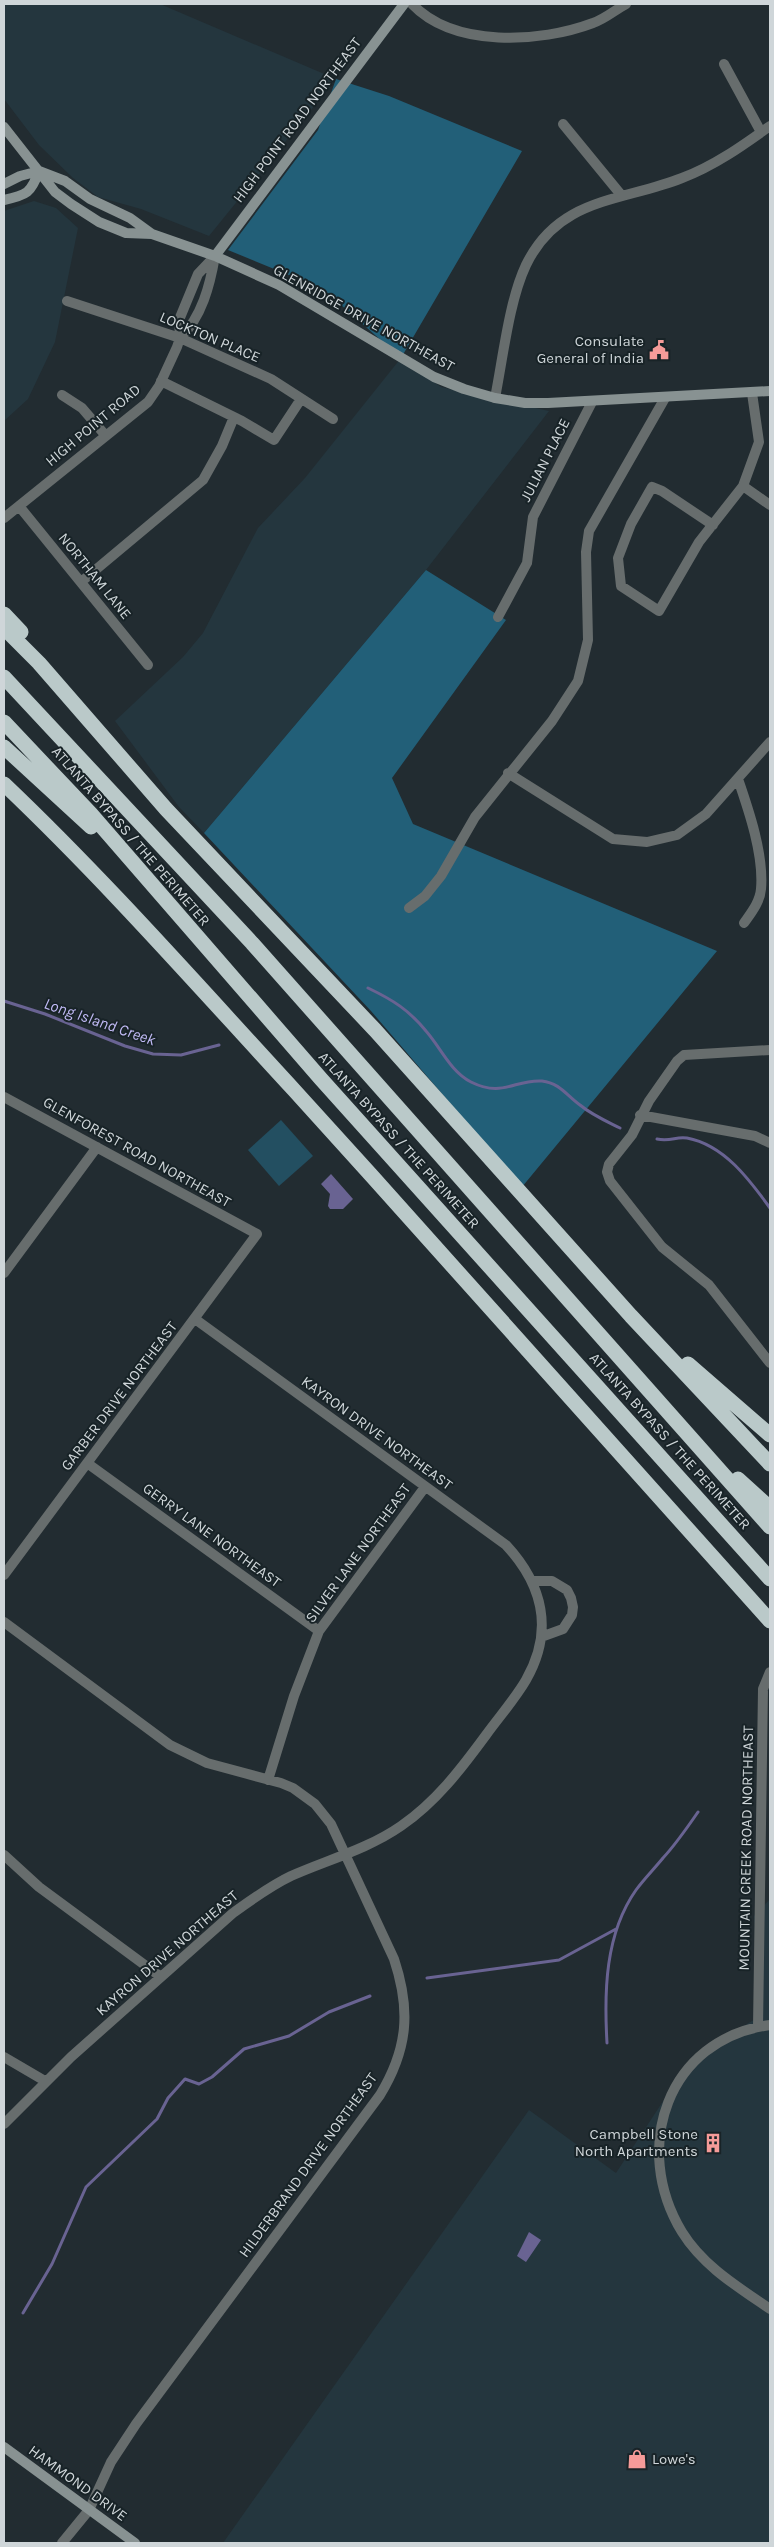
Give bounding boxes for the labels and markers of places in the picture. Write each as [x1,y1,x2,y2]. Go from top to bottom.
place label: Consulate General of India [537,332,644,367]
public building icon: Consulate General of India [648,339,670,361]
place label: Campbell Stone North Apartments [575,2125,698,2160]
building icon: Campbell Stone North Apartments [702,2132,724,2154]
shop icon: Lowe's [626,2448,648,2470]
place label: Lowe's [652,2450,696,2468]

